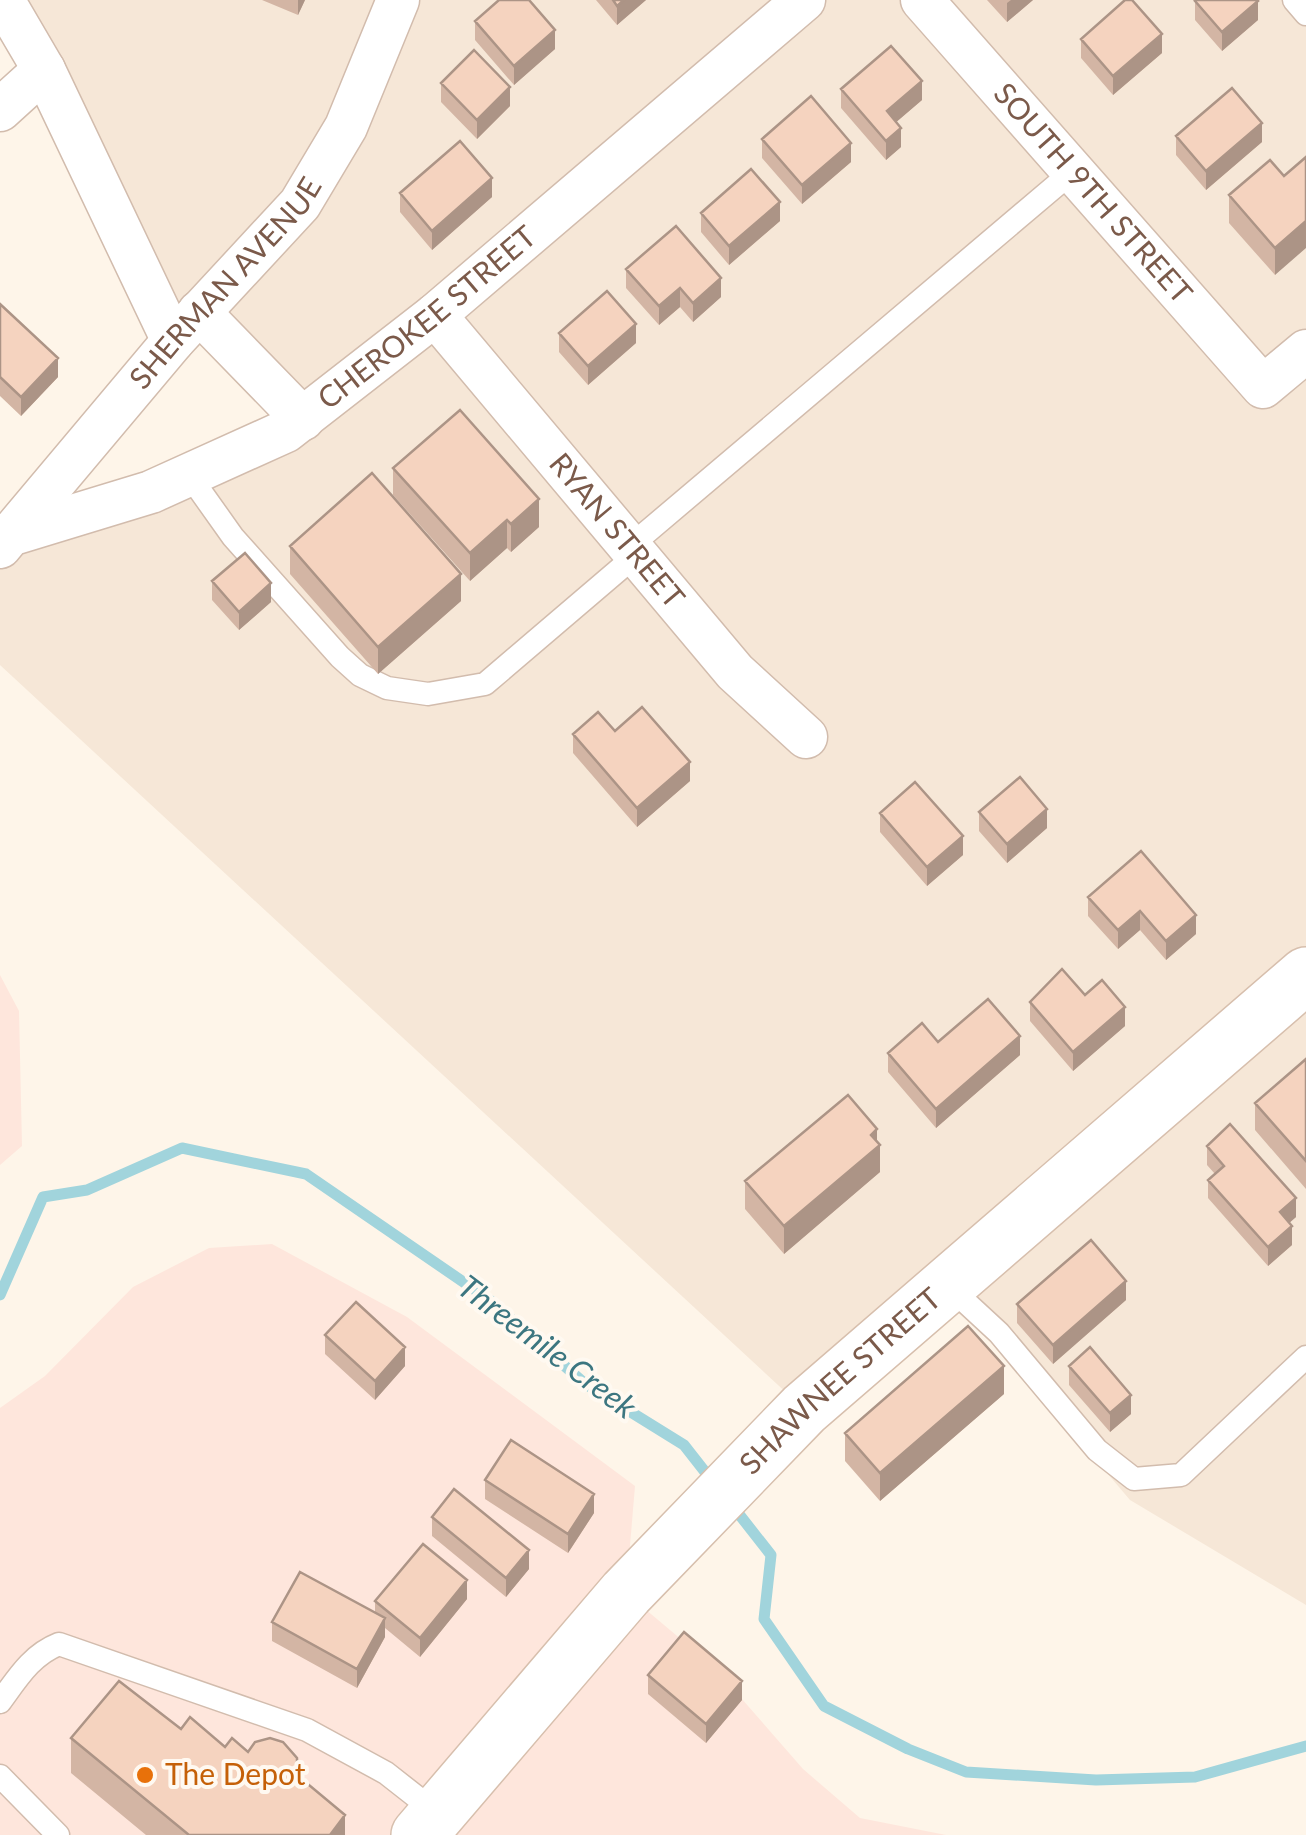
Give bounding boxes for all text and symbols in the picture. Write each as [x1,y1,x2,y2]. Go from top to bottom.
street label: SOUTH 9TH STREET [987,75,1201,310]
street label: SHERMAN AVENUE [121,170,328,395]
street label: CHEROKEE STREET [310,217,542,416]
street label: RYAN STREET [543,445,693,614]
water label: Threemile Creek [451,1266,646,1426]
street label: SHAWNEE STREET [731,1279,947,1481]
place label: The Depot [165,1755,306,1791]
marker: The Depot [134,1764,156,1786]

